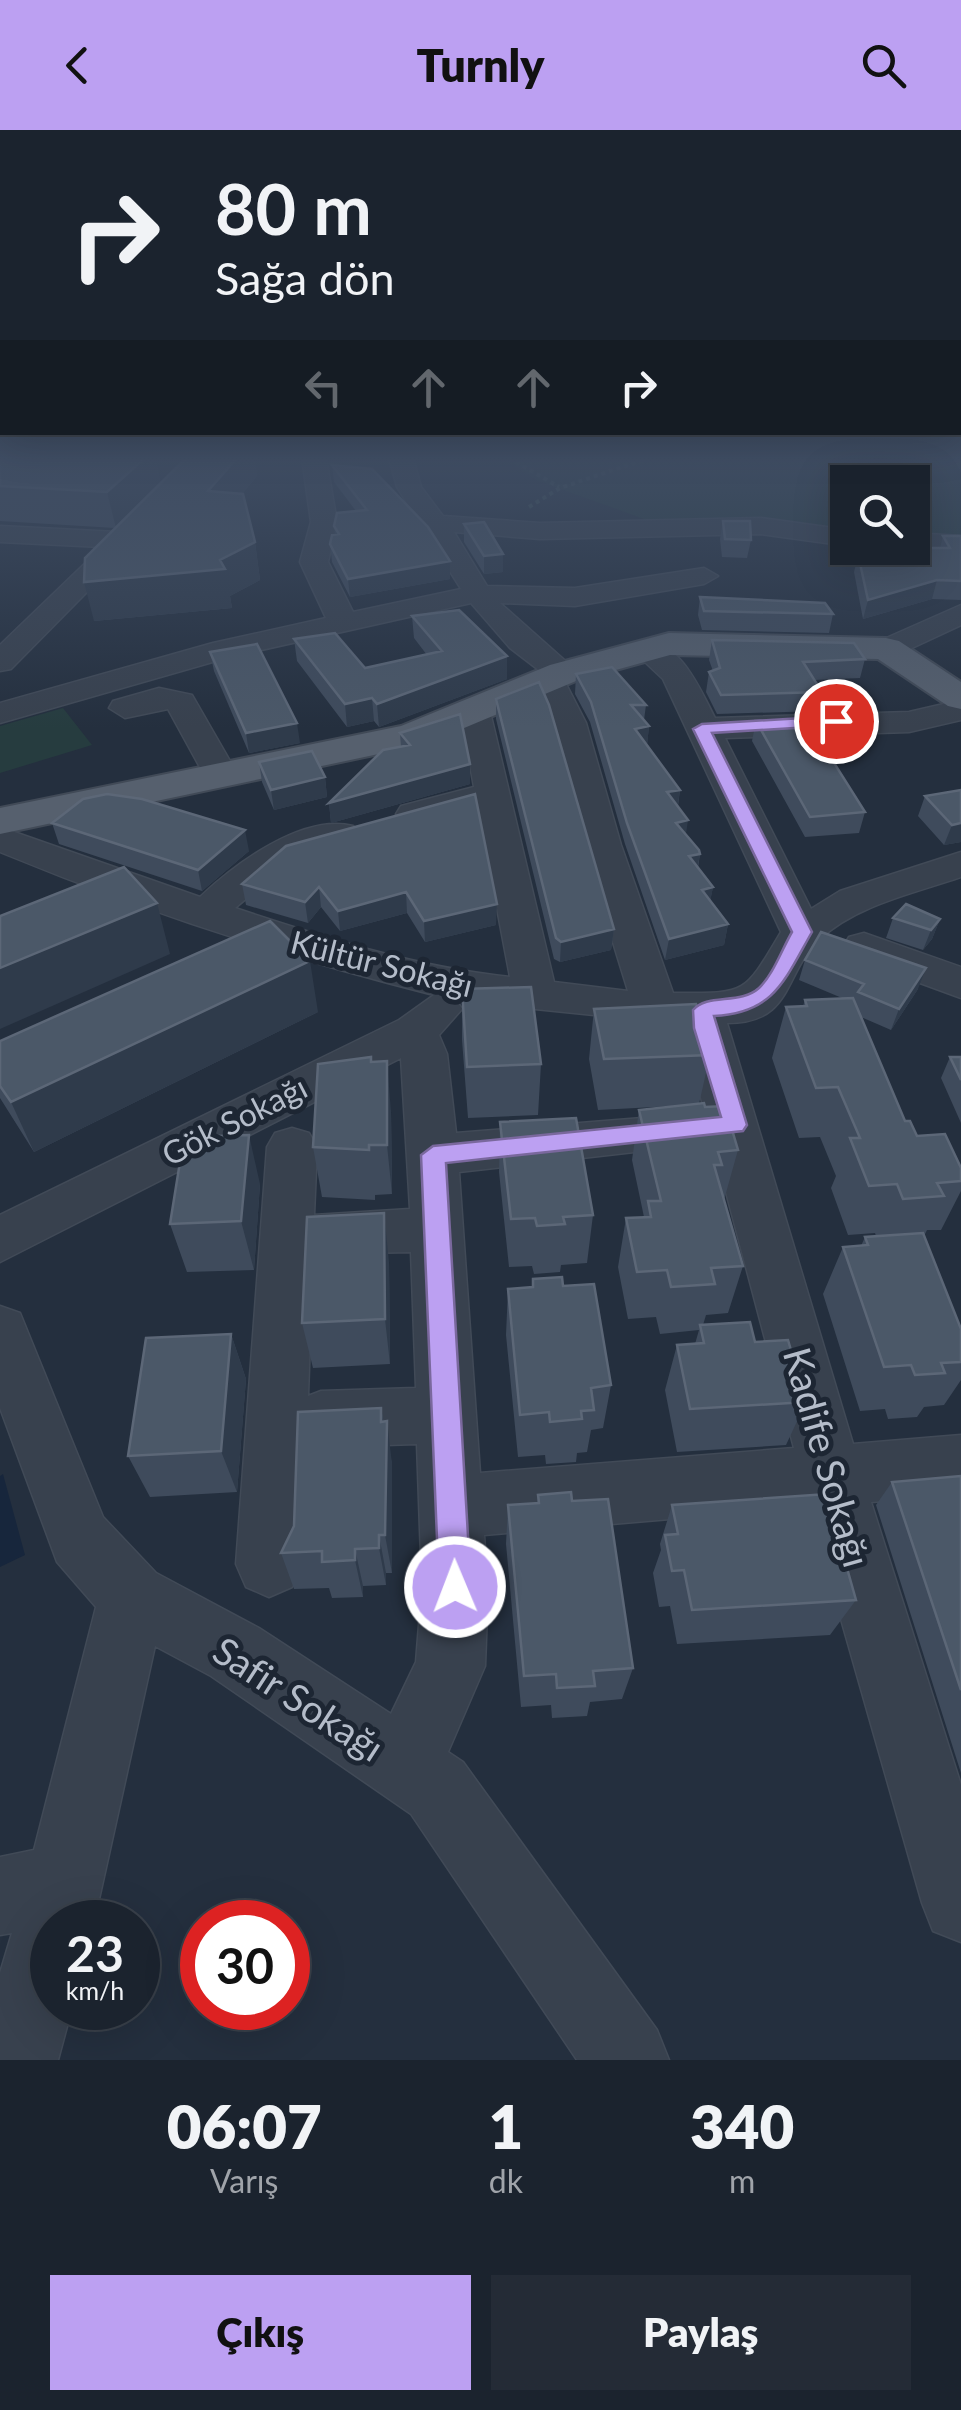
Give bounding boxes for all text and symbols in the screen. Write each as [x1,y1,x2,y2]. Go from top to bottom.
icon: back [50,38,105,93]
text: Turnly [416,38,545,92]
icon: search [856,38,911,93]
text: 80 m [215,166,372,250]
icon: right [50,170,180,300]
text: Sağa dön [215,251,395,305]
icon: left [296,360,351,415]
icon: ahead [401,360,456,415]
icon: ahead [506,360,561,415]
icon: right [611,360,666,415]
map controls [830,465,930,565]
button: search [830,465,930,565]
pin [794,679,879,764]
icon: arrive [809,694,864,749]
street label: Kültür Sokağı [287,922,477,1004]
street label: Gök Sokağı [155,1067,313,1173]
street label: Kadife Sokağı [775,1342,881,1572]
position arrow [403,1535,507,1639]
street label: Safir Sokağı [205,1626,393,1770]
speed limit sign: 30 [180,1900,310,2030]
text: 23 [66,1923,124,1983]
text: km/h [66,1975,124,2005]
text: 06:07 [167,2090,322,2162]
text: 1 [488,2090,523,2162]
text: 340 [690,2090,794,2162]
text: Varış [210,2161,278,2200]
text: dk [489,2161,523,2200]
text: m [729,2161,755,2200]
button: Çıkış [50,2275,471,2390]
button: Paylaş [491,2275,911,2390]

